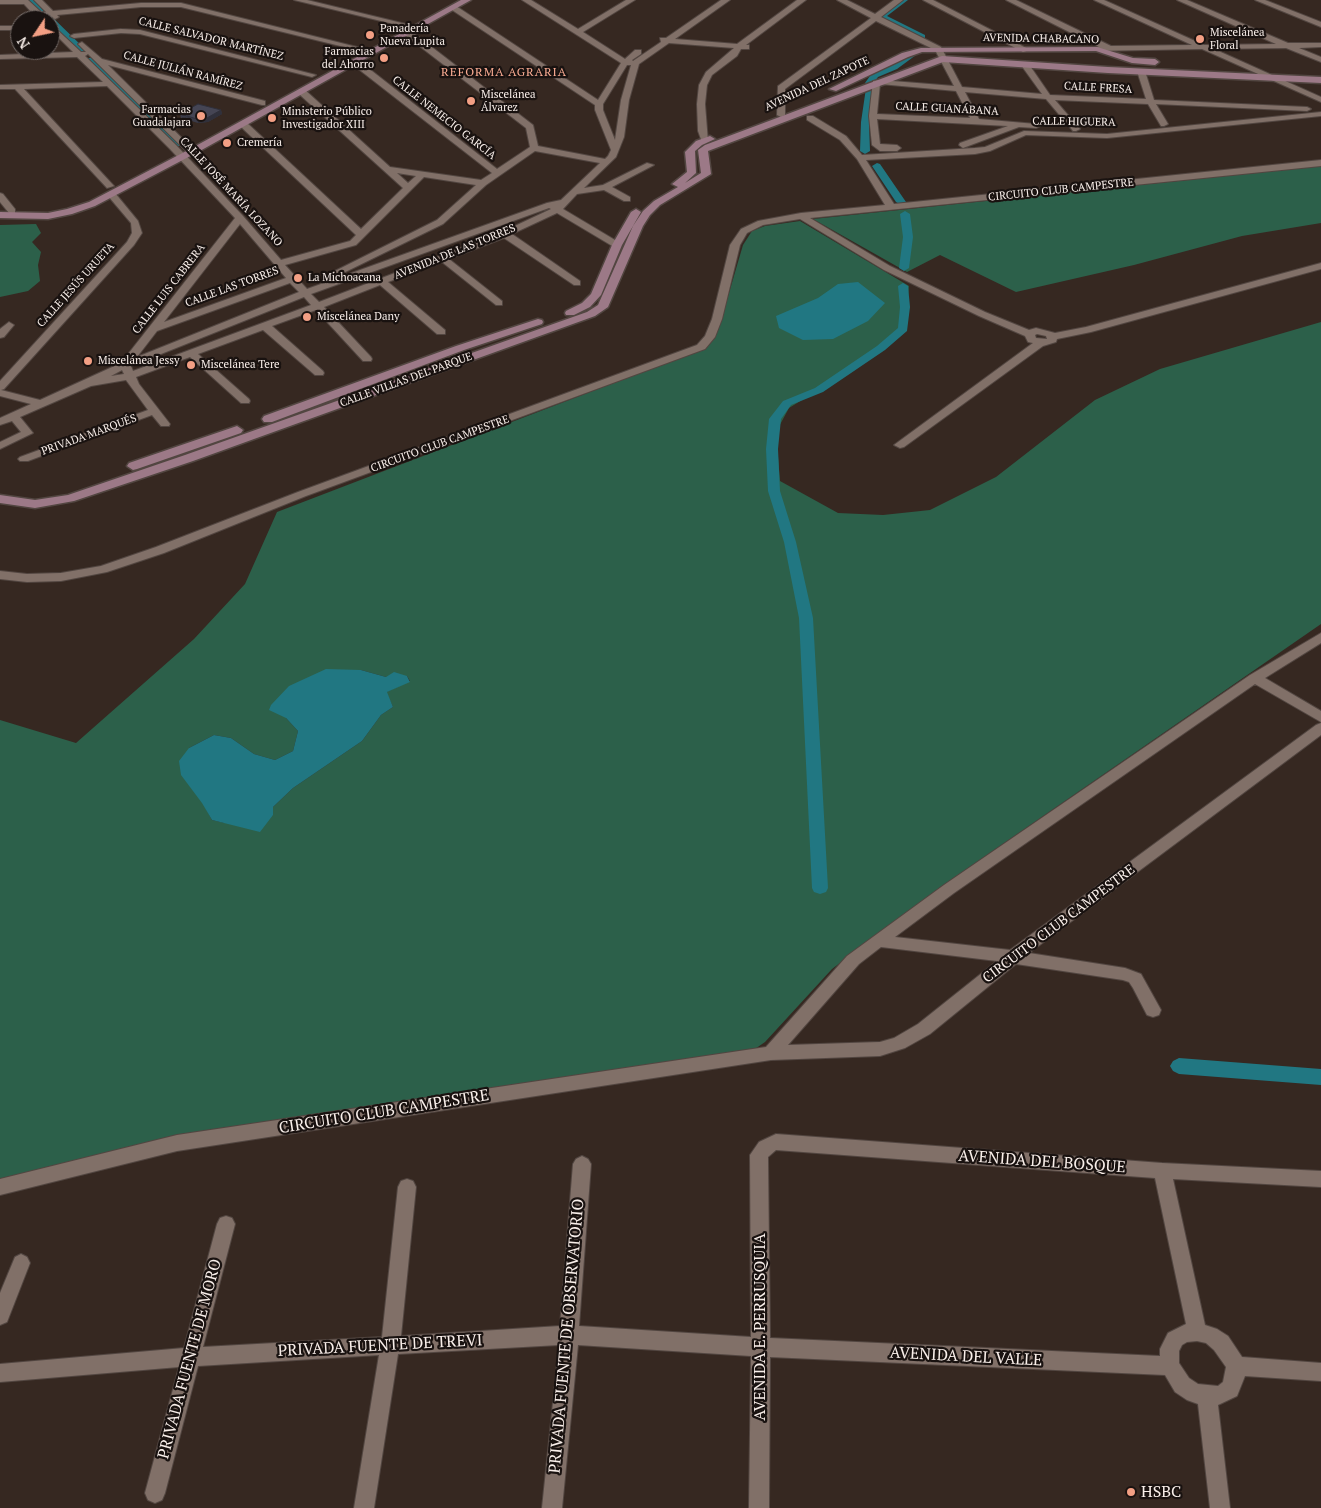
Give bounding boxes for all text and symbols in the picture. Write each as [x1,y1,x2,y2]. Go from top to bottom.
north arrow [10,10,60,60]
street label: CALLE SALVADOR MARTÍNEZ [137,15,285,63]
place label: Panadería Nueva Lupita [380,22,445,48]
place label: Miscelánea Floral [1210,26,1265,52]
marker: Panadería Nueva Lupita [364,29,376,41]
street label: AVENIDA CHABACANO [983,31,1099,47]
text: N [12,33,34,53]
marker: Miscelánea Floral [1194,33,1206,45]
place label: Farmacias del Ahorro [322,45,374,71]
street label: CALLE JULIÁN RAMÍREZ [122,49,244,93]
marker: Farmacias del Ahorro [378,52,390,64]
street label: AVENIDA DEL ZAPOTE [763,54,871,114]
district label: REFORMA AGRARIA [439,66,569,80]
street label: CALLE NEMECIO GARCÍA [390,73,498,163]
street label: CALLE FRESA [1064,80,1132,96]
place label: Miscelánea Álvarez [481,88,536,114]
marker: Miscelánea Álvarez [465,95,477,107]
street label: CALLE GUANÁBANA [895,100,999,118]
place label: Farmacias Guadalajara [133,103,191,129]
place label: Ministerio Público Investigador XIII [282,105,372,131]
marker: Farmacias Guadalajara [195,110,207,122]
marker: Ministerio Público Investigador XIII [266,112,278,124]
street label: CALLE HIGUERA [1032,115,1116,129]
street label: CALLE JOSÉ MARÍA LOZANO [177,135,285,249]
place label: Cremería [237,136,282,150]
marker: Cremería [221,137,233,149]
street label: CIRCUITO CLUB CAMPESTRE [988,176,1134,204]
street label: AVENIDA DE LAS TORRES [392,222,518,282]
street label: CALLE JESÚS URUETA [35,240,117,330]
street label: CALLE LUIS CABRERA [130,241,208,337]
street label: CALLE LAS TORRES [183,264,281,310]
place label: La Michoacana [308,271,381,285]
marker: La Michoacana [292,272,304,284]
place label: Miscelánea Dany [317,310,400,324]
marker: Miscelánea Dany [301,311,313,323]
street label: CALLE VILLAS DEL PARQUE [338,350,474,410]
place label: Miscelánea Jessy [98,354,180,368]
marker: Miscelánea Jessy [82,355,94,367]
place label: Miscelánea Tere [201,358,280,372]
marker: Miscelánea Tere [185,359,197,371]
street label: PRIVADA MARQUÉS [40,412,138,458]
street label: CIRCUITO CLUB CAMPESTRE [369,413,511,475]
street label: CIRCUITO CLUB CAMPESTRE [980,861,1138,987]
street label: CIRCUITO CLUB CAMPESTRE [277,1086,491,1138]
street label: AVENIDA DEL BOSQUE [958,1147,1126,1177]
street label: PRIVADA FUENTE DE OBSERVATORIO [545,1198,589,1474]
street label: AVENIDA E. PERRUSQUIA [750,1233,770,1421]
street label: PRIVADA FUENTE DE MORO [154,1257,226,1461]
street label: PRIVADA FUENTE DE TREVI [277,1331,483,1361]
street label: AVENIDA DEL VALLE [889,1343,1043,1371]
place label: HSBC [1141,1482,1181,1502]
marker: HSBC [1125,1486,1137,1498]

